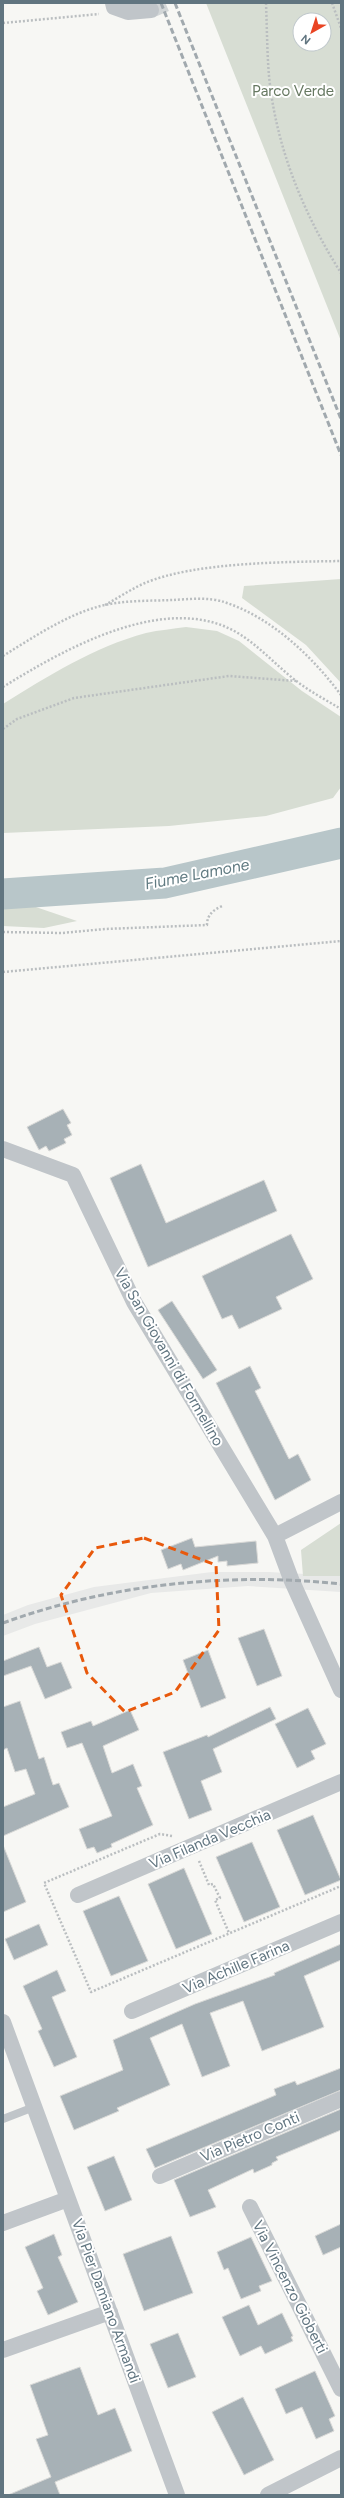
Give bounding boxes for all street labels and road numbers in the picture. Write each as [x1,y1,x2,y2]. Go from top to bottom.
street label: Via San Giovanni di Formellino [111,1265,228,1450]
street label: Via Filanda Vecchia [147,1805,273,1873]
street label: Via Achille Farina [180,1936,292,1998]
street label: Via Pietro Conti [198,2108,302,2166]
street label: Via Pier Damiano Armandi [68,2217,144,2385]
street label: Via Vincenzo Gioberti [249,2218,331,2356]

